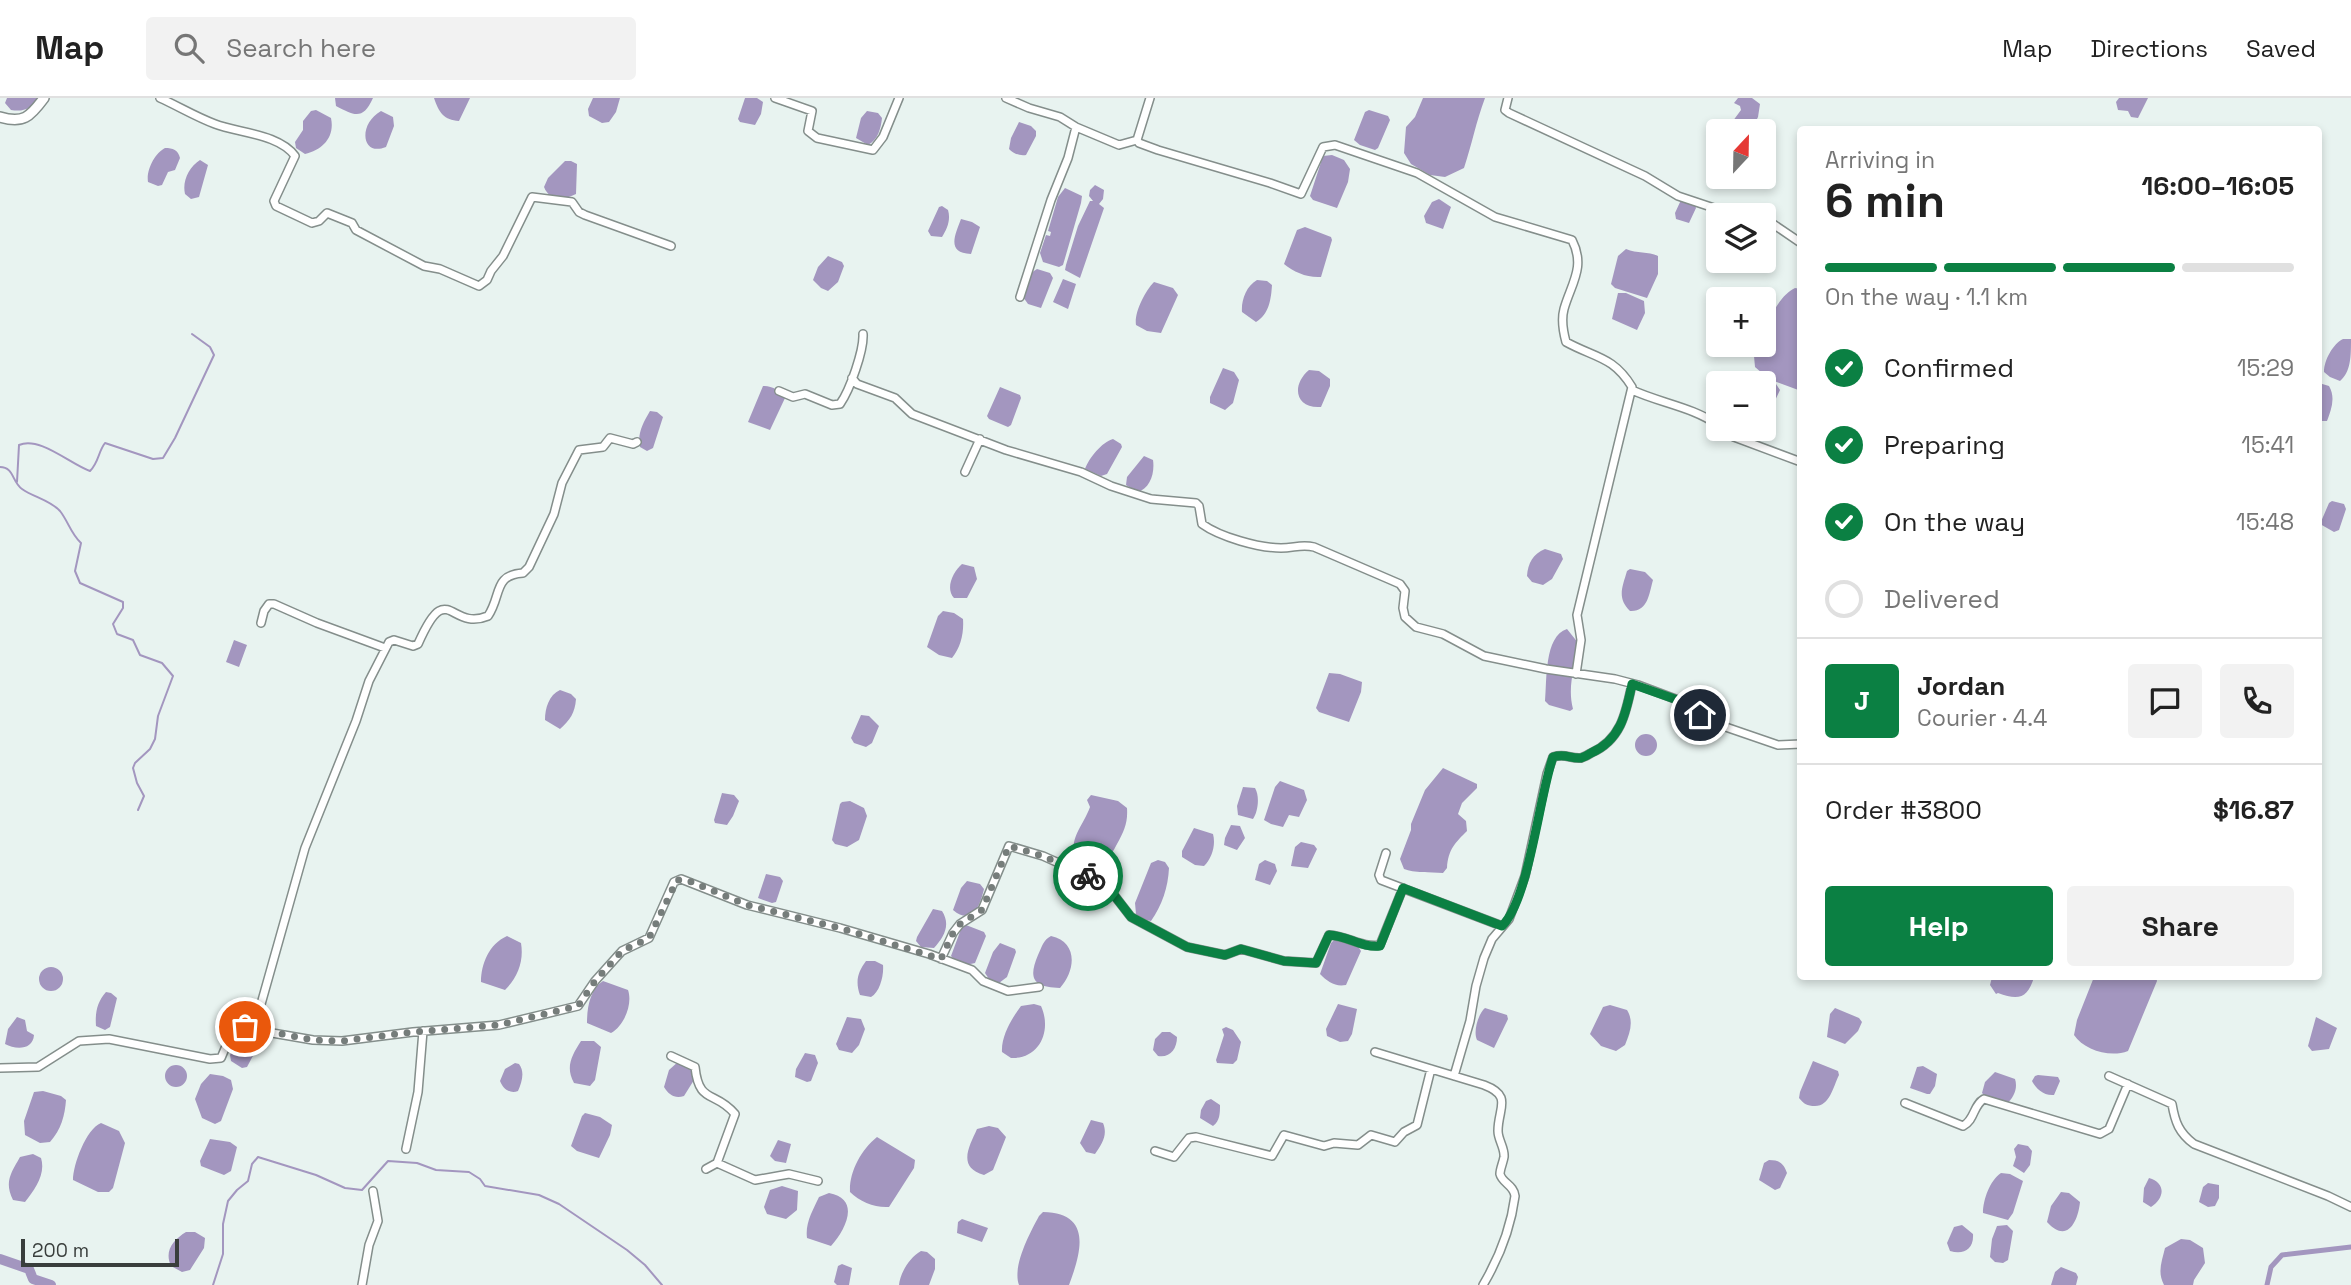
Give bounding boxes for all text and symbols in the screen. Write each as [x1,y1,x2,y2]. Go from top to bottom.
search box [146,17,636,80]
text: Map [35,27,104,69]
icon: search [170,29,208,67]
text: Search here [226,31,376,65]
text: Map [2002,33,2052,64]
text: Directions [2090,33,2208,64]
text: Saved [2246,33,2316,64]
north arrow [1706,119,1776,189]
map controls [1706,119,1776,441]
text: Arriving in [1825,145,1935,175]
text: 16:00–16:05 [2142,169,2294,203]
text: 6 min [1825,172,1945,230]
button: layers [1706,203,1776,273]
text: On the way · 1.1 km [1825,282,2028,312]
button: + [1706,287,1776,357]
icon: check [1825,349,1863,387]
text: Confirmed [1884,351,2014,385]
text: 15:29 [2237,353,2294,383]
button: − [1706,371,1776,441]
icon: check [1825,426,1863,464]
text: Preparing [1884,428,2005,462]
text: 15:41 [2241,430,2294,460]
icon: check [1825,503,1863,541]
text: On the way [1884,505,2025,539]
text: 15:48 [2236,507,2294,537]
text: Delivered [1884,582,2000,616]
button: chat [2128,664,2202,738]
button: phone [2220,664,2294,738]
text: Jordan [1917,669,2005,703]
text: J [1854,684,1870,718]
pin [1670,685,1730,745]
icon: home [1681,696,1719,734]
text: Courier · 4.4 [1917,703,2047,733]
text: Order #3800 [1825,793,1982,827]
text: $16.87 [2213,793,2294,827]
courier [1053,841,1123,911]
icon: bike [1069,857,1107,895]
button: Help [1825,886,2053,966]
button: Share [2067,886,2294,966]
pin [215,997,275,1057]
icon: bag [226,1008,264,1046]
scale bar [21,1236,178,1268]
text: 200 m [32,1238,89,1263]

